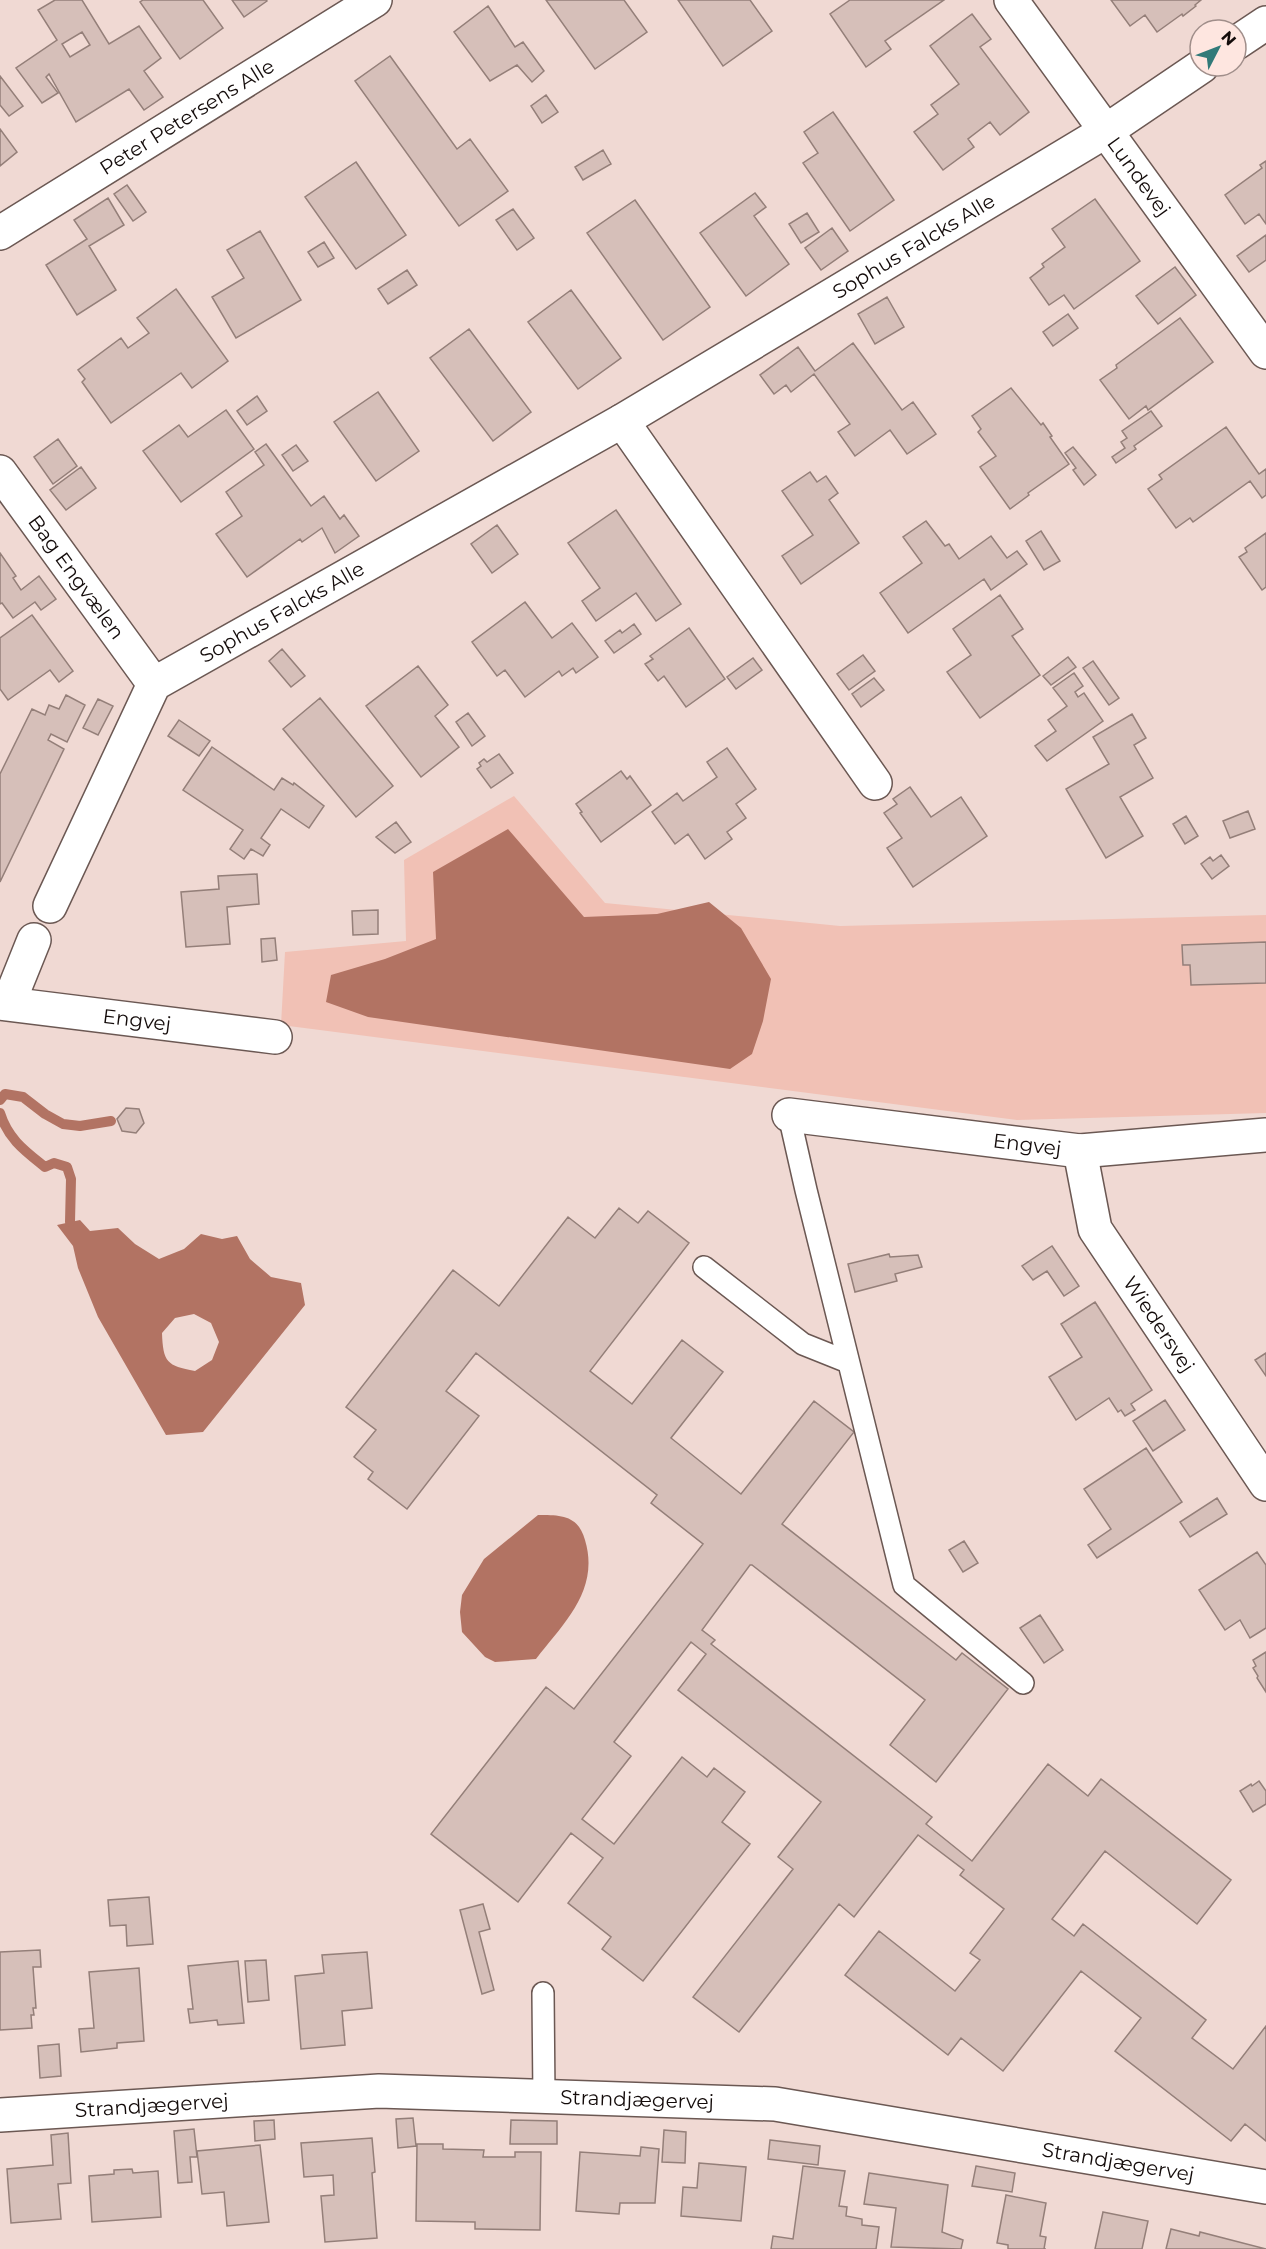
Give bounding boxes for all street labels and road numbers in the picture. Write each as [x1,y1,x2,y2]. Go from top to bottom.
street label: Peter Petersens Alle [95,54,279,180]
street label: Lundevej [1102,132,1176,221]
street label: Sophus Falcks Alle [828,188,999,304]
street label: Bag Engvælen [23,510,130,644]
street label: Sophus Falcks Alle [196,556,368,668]
street label: Engvej [101,1004,172,1036]
street label: Engvej [992,1128,1063,1161]
street label: Wiedersvej [1118,1272,1200,1377]
street label: Strandjægervej [560,2085,714,2114]
street label: Strandjægervej [74,2089,229,2122]
street label: Strandjægervej [1040,2137,1196,2187]

